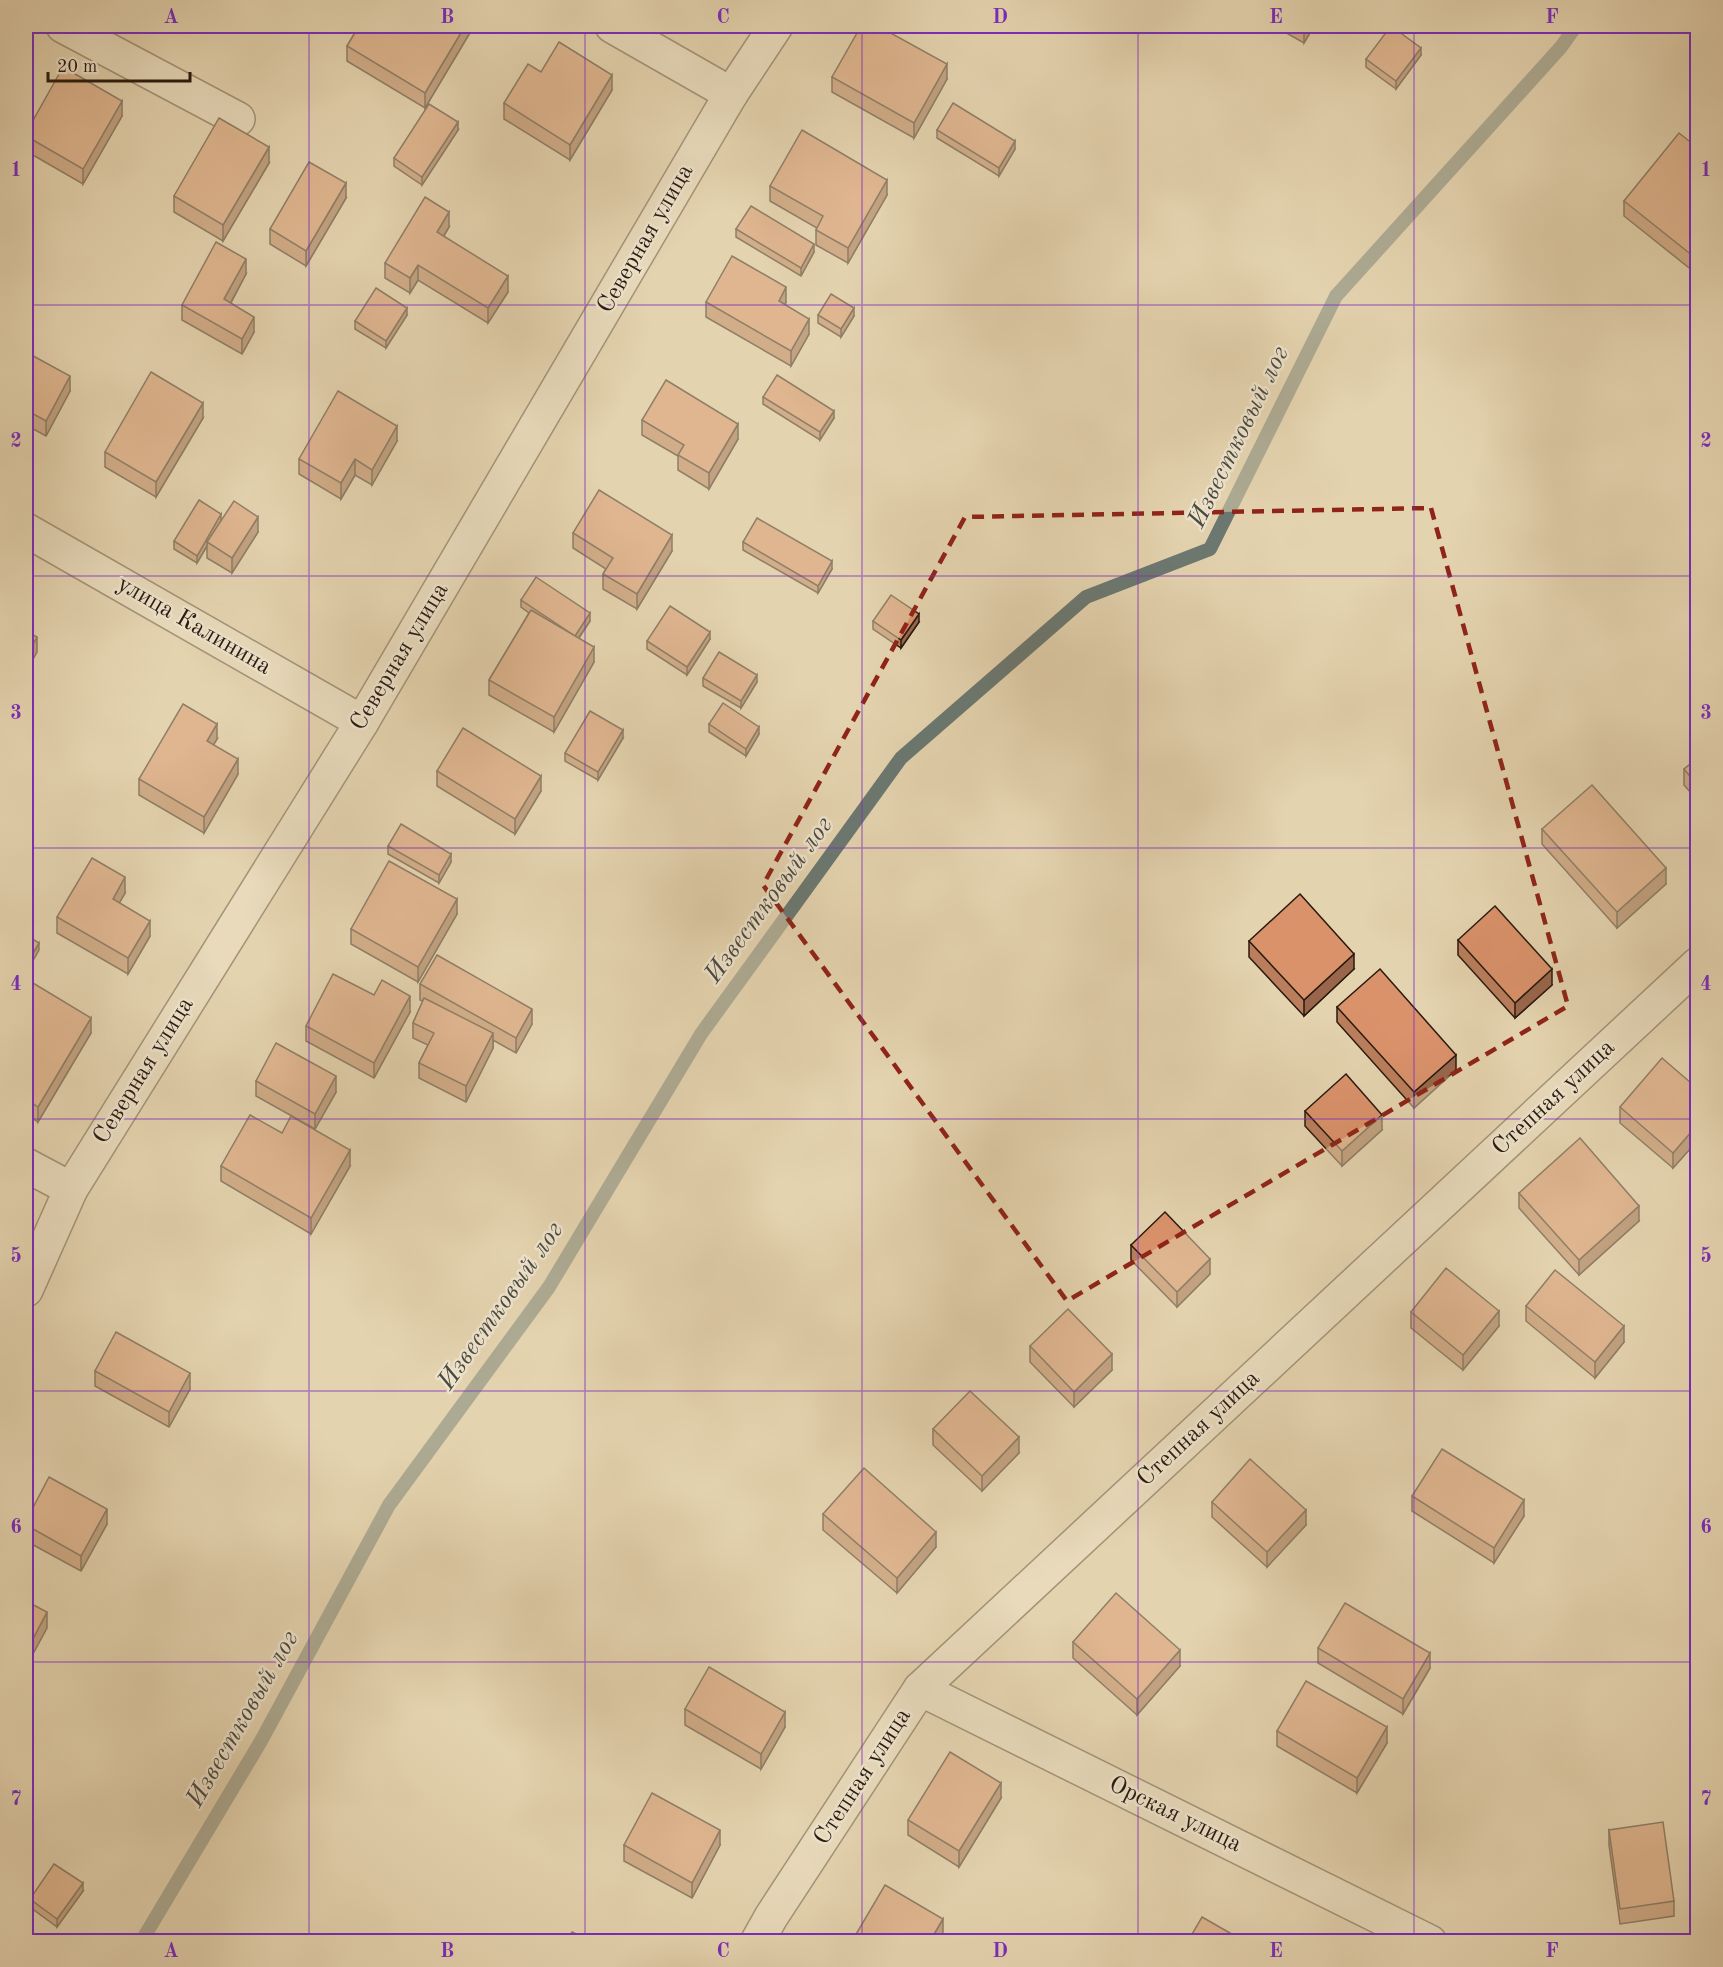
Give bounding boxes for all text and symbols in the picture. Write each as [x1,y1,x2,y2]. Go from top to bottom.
text: A [163,8,179,28]
text: B [440,8,454,28]
text: C [716,8,730,28]
text: D [992,8,1008,28]
text: E [1269,8,1283,28]
text: F [1545,8,1559,28]
scale bar [48,45,190,83]
text: 20 m [57,58,97,76]
street label: Северная улица [594,160,698,318]
text: 1 [10,161,22,181]
text: 1 [1700,161,1712,181]
water label: Известковый лог [1183,342,1294,533]
text: 2 [10,432,22,452]
text: 2 [1700,432,1712,452]
street label: улица Калинина [113,572,275,680]
street label: Северная улица [347,579,454,735]
text: 3 [10,704,22,724]
text: 3 [1700,704,1712,724]
water label: Известковый лог [699,812,838,989]
text: 4 [10,975,22,995]
text: 4 [1700,975,1712,995]
street label: Северная улица [89,993,199,1148]
street label: Степная улица [1488,1036,1620,1160]
water label: Известковый лог [433,1217,569,1396]
text: 5 [10,1246,22,1267]
text: 5 [1700,1246,1712,1267]
street label: Степная улица [1133,1367,1265,1491]
text: 6 [10,1518,22,1538]
text: 6 [1700,1518,1712,1538]
water label: Известковый лог [182,1626,304,1813]
street label: Степная улица [810,1704,916,1849]
street label: Орская улица [1105,1773,1245,1857]
text: 7 [10,1790,22,1810]
text: 7 [1700,1790,1712,1810]
text: A [163,1942,179,1962]
text: B [440,1942,454,1962]
text: C [716,1942,730,1962]
text: D [992,1942,1008,1962]
text: E [1269,1942,1283,1962]
text: F [1545,1942,1559,1962]

